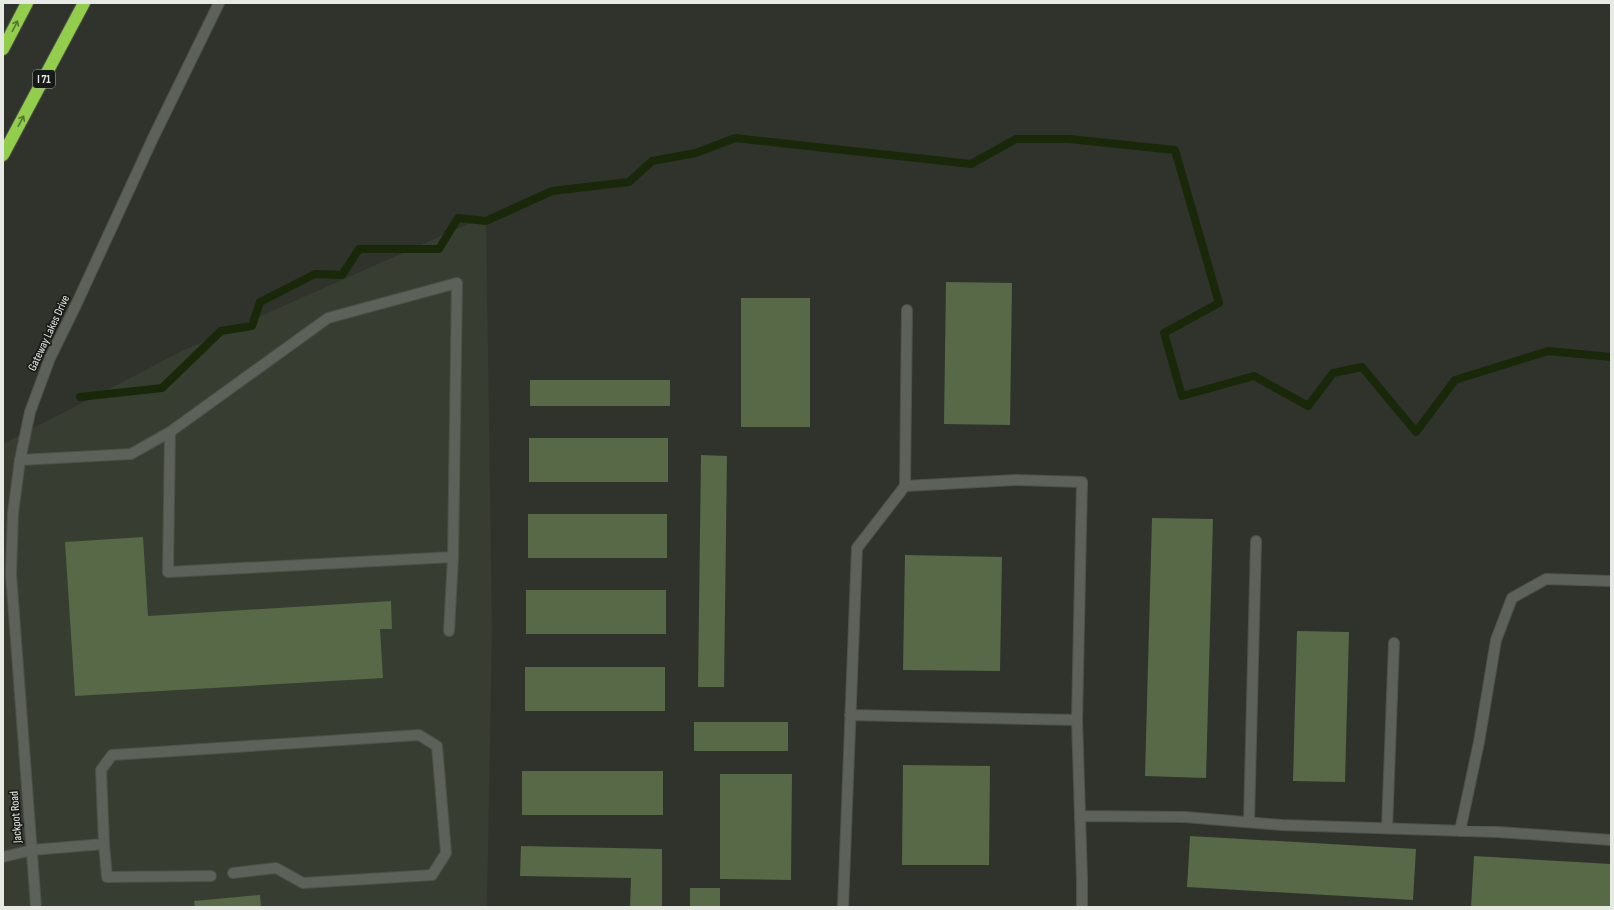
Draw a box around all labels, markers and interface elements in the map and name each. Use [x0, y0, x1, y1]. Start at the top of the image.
one-way arrow [12, 20, 19, 32]
road number: I 71 [33, 70, 55, 88]
one-way arrow [18, 115, 26, 127]
street label: Gateway Lakes Drive [25, 293, 73, 373]
street label: Jackpot Road [7, 791, 25, 844]

